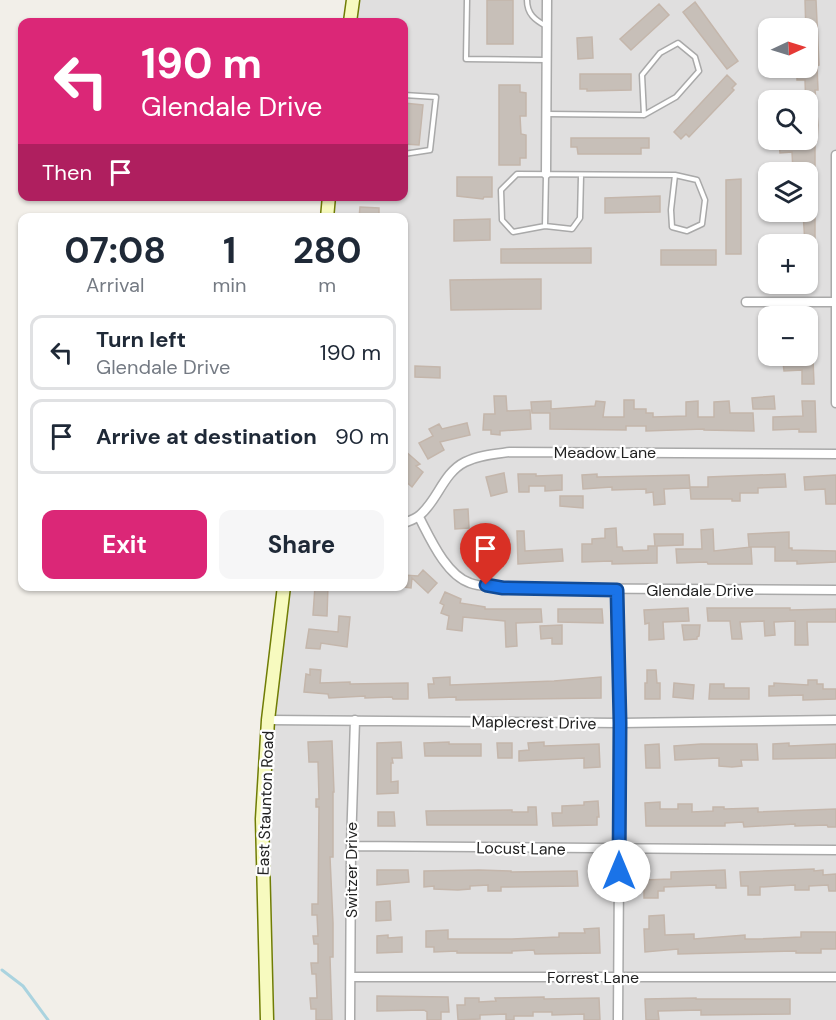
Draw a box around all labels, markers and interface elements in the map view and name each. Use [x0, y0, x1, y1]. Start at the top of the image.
north arrow [758, 18, 818, 78]
map controls [758, 18, 818, 366]
text: 190 m [141, 36, 262, 91]
icon: left [42, 42, 120, 120]
text: Glendale Drive [141, 89, 322, 124]
button: search [758, 90, 818, 150]
icon: arrive [104, 156, 137, 189]
text: Then [42, 158, 92, 187]
button: layers [758, 162, 818, 222]
text: 07:08 [64, 227, 166, 274]
text: 1 [223, 227, 236, 274]
text: 280 [293, 227, 362, 274]
button: + [758, 234, 818, 294]
text: Arrival [86, 272, 144, 298]
text: min [212, 272, 247, 298]
text: m [318, 272, 336, 298]
button: − [758, 306, 818, 366]
text: Turn left [96, 325, 186, 354]
icon: left [45, 336, 78, 369]
text: 190 m [320, 338, 381, 367]
text: Glendale Drive [96, 354, 230, 380]
icon: arrive [45, 420, 78, 453]
text: Arrive at destination [96, 422, 317, 451]
text: 90 m [335, 422, 389, 451]
street label: Meadow Lane [554, 442, 656, 463]
button: Exit [42, 510, 207, 579]
button: Share [219, 510, 384, 579]
pin [460, 523, 511, 585]
icon: arrive [469, 532, 502, 565]
street label: Glendale Drive [646, 580, 754, 601]
street label: Maplecrest Drive [471, 711, 597, 734]
street label: East Staunton Road [252, 730, 279, 876]
street label: Switzer Drive [341, 822, 362, 918]
street label: Locust Lane [476, 837, 566, 860]
position arrow [587, 839, 651, 903]
street label: Forrest Lane [547, 967, 639, 988]

